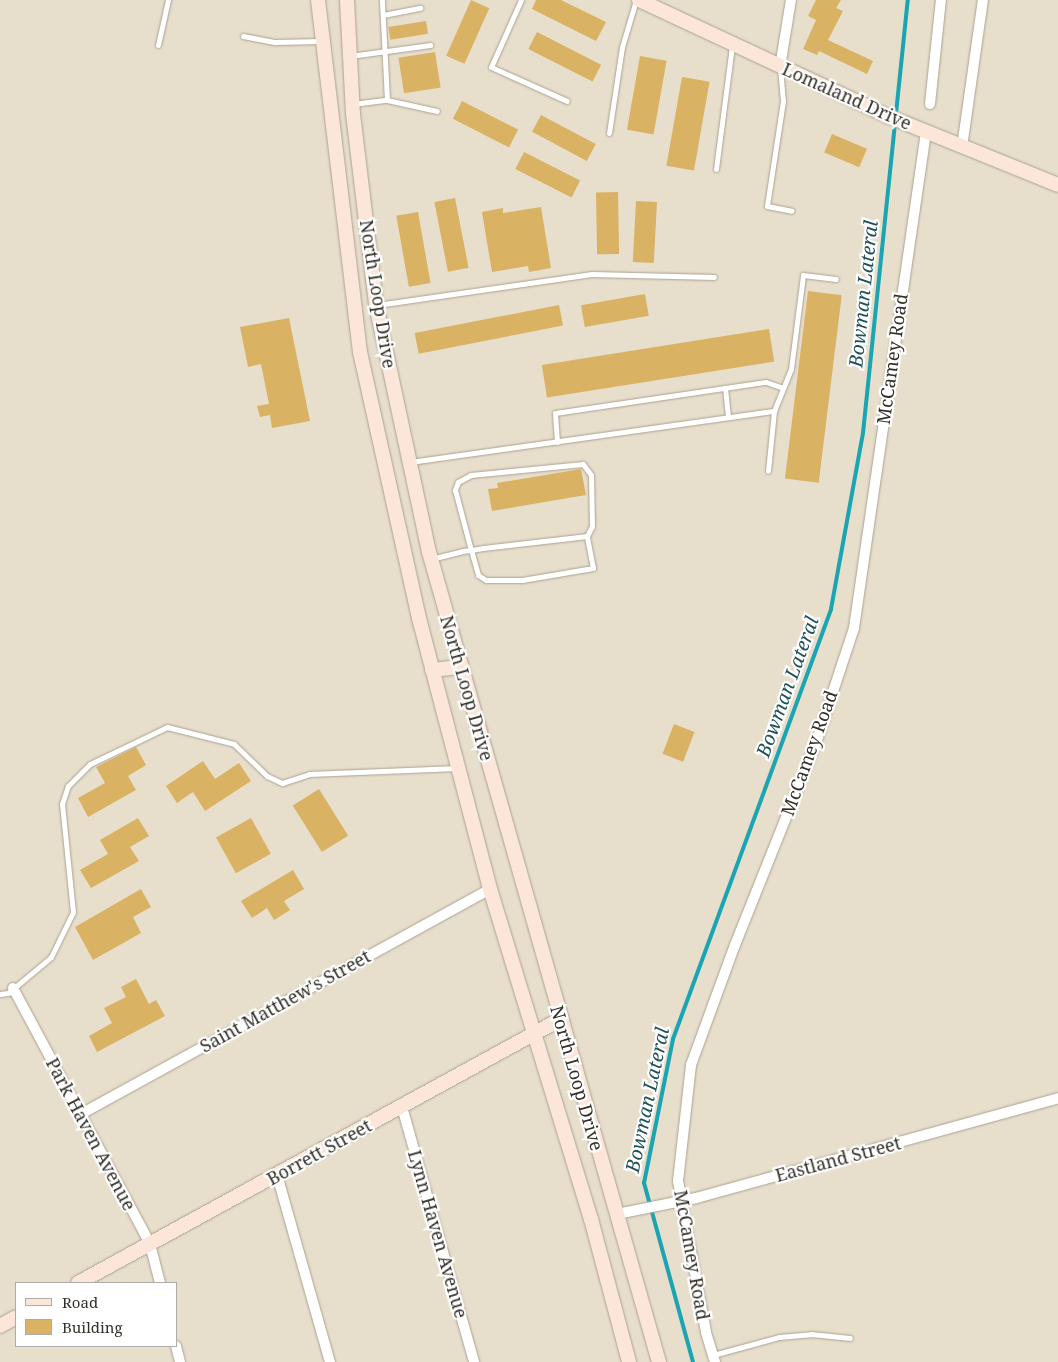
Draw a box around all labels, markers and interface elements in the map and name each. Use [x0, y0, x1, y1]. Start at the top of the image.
street label: Lomaland Drive [779, 58, 915, 134]
street label: North Loop Drive [356, 218, 400, 370]
water label: Bowman Lateral [845, 219, 883, 369]
street label: McCamey Road [872, 292, 912, 426]
street label: North Loop Drive [436, 613, 498, 763]
water label: Bowman Lateral [752, 614, 824, 760]
street label: McCamey Road [776, 687, 842, 819]
street label: Saint Matthew's Street [196, 945, 374, 1057]
street label: North Loop Drive [546, 1003, 608, 1153]
water label: Bowman Lateral [621, 1025, 675, 1175]
street label: Park Haven Avenue [42, 1054, 140, 1214]
street label: Borrett Street [263, 1114, 375, 1190]
street label: Eastland Street [773, 1132, 903, 1186]
street label: Lynn Haven Avenue [404, 1147, 472, 1321]
street label: McCamey Road [670, 1188, 714, 1322]
legend [15, 1282, 178, 1347]
text: Road [62, 1292, 98, 1312]
text: Building [62, 1317, 123, 1337]

